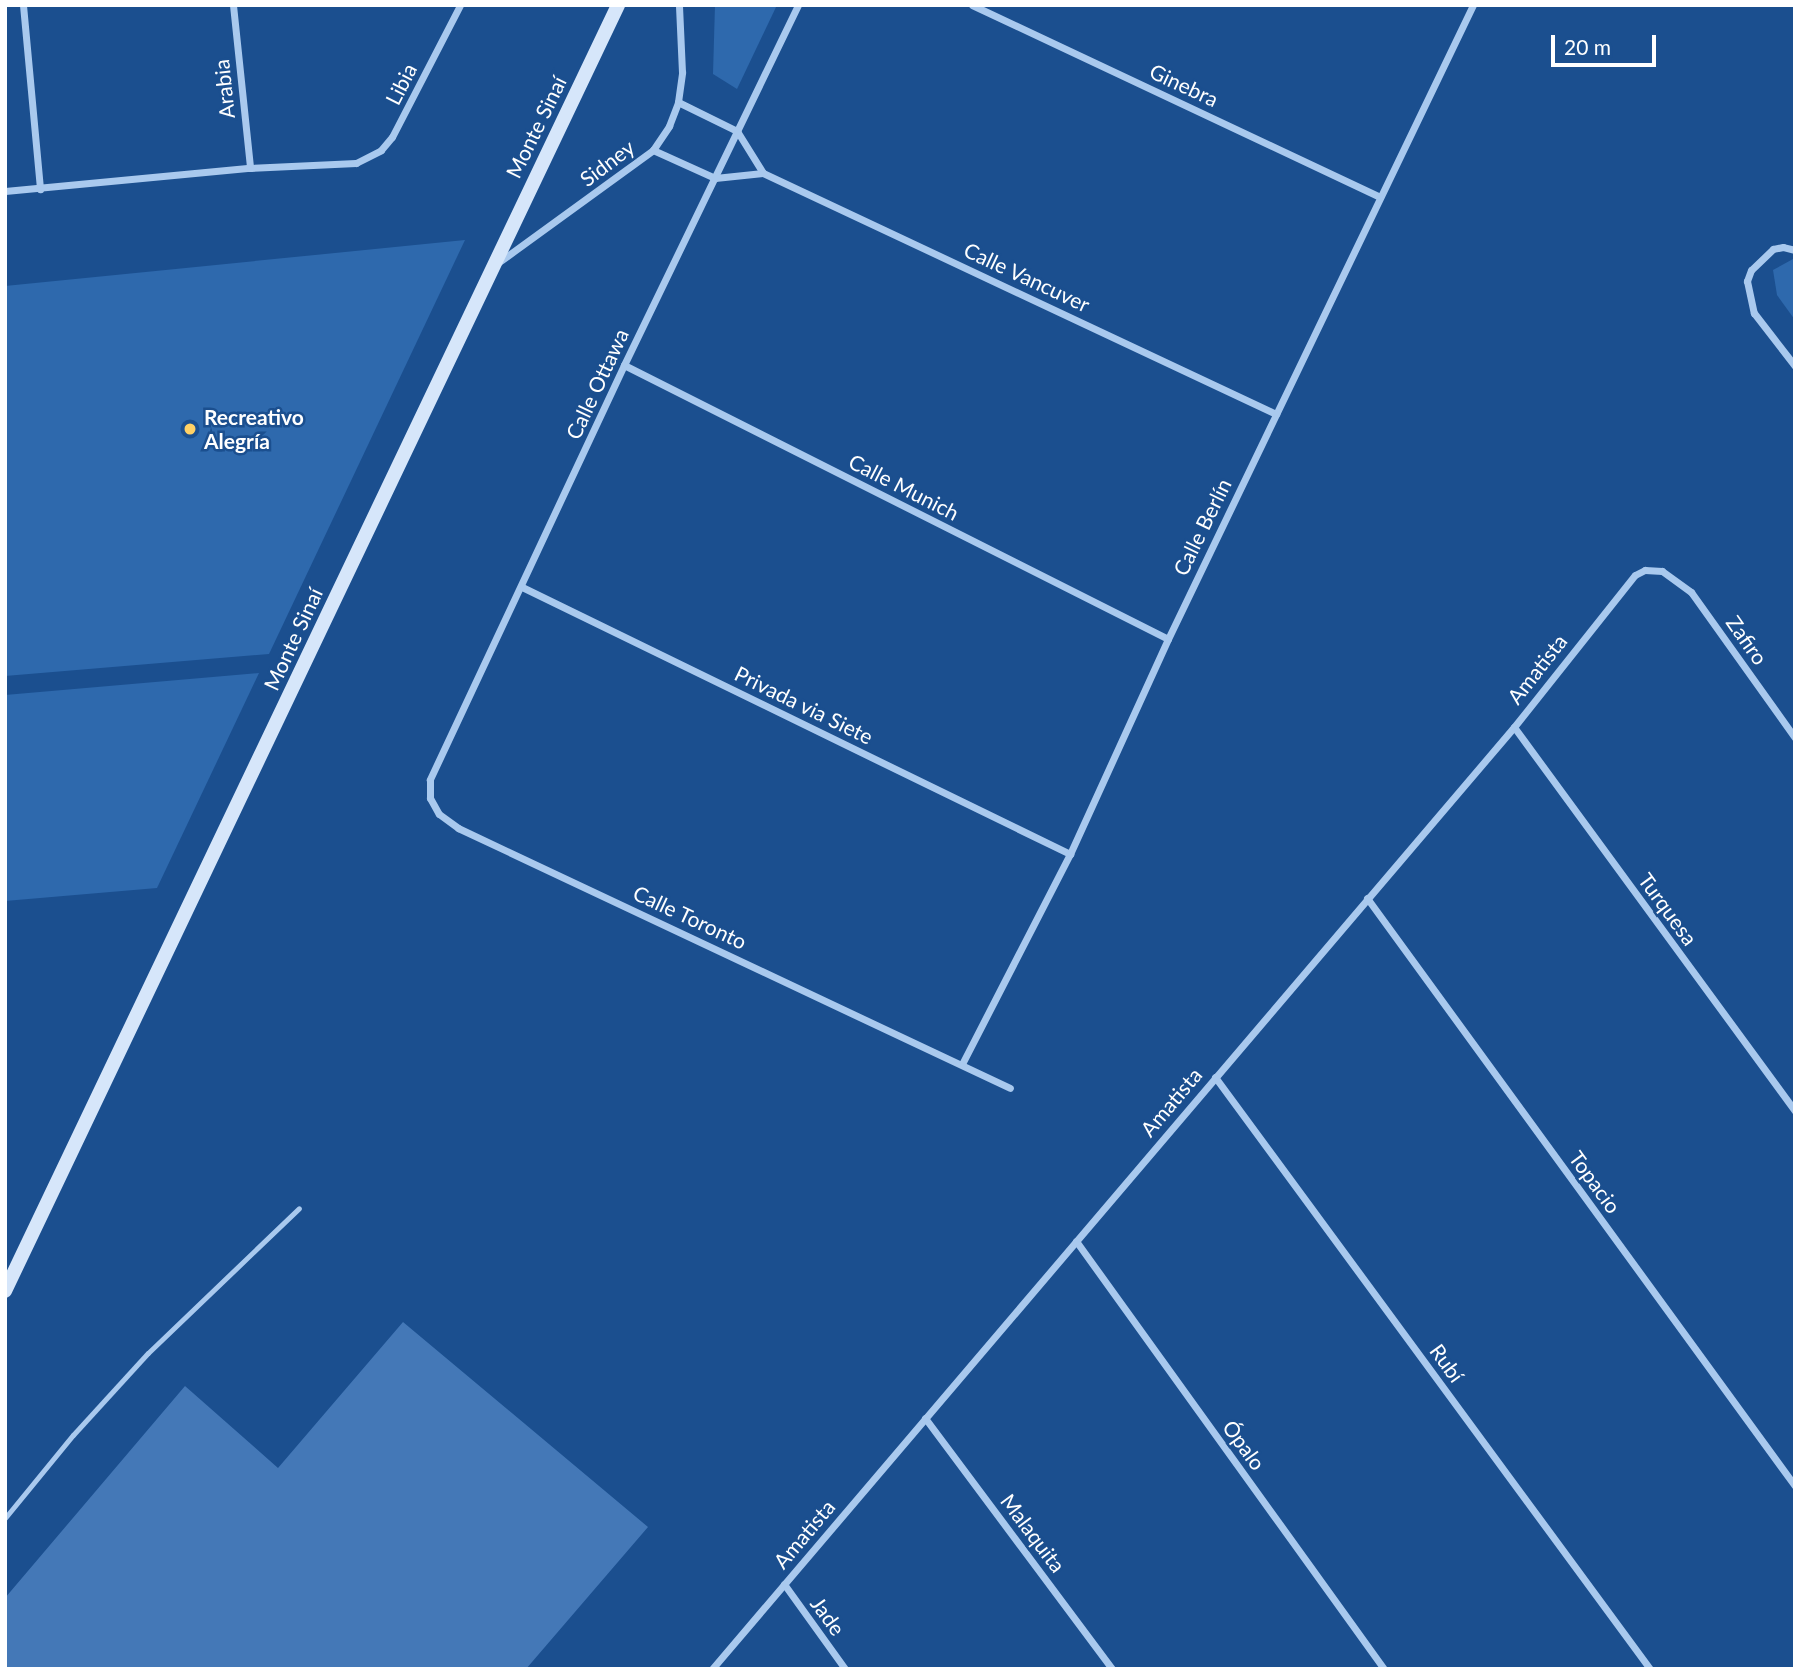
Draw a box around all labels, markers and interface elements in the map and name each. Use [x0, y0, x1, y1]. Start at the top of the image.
scale bar [1555, 21, 1660, 65]
text: 20 m [1564, 34, 1611, 59]
street label: Arabia [208, 58, 240, 120]
street label: Ginebra [1146, 58, 1222, 112]
street label: Libia [380, 59, 422, 109]
street label: Monte Sinaí [501, 72, 571, 182]
street label: Sidney [575, 134, 639, 192]
street label: Calle Vancuver [960, 237, 1094, 317]
street label: Calle Ottawa [560, 325, 634, 443]
place label: Recreativo Alegría [204, 404, 304, 454]
marker: Recreativo Alegría [182, 421, 198, 437]
street label: Calle Munich [845, 448, 963, 526]
street label: Calle Berlín [1168, 474, 1236, 580]
street label: Monte Sinaí [258, 584, 328, 694]
street label: Zafiro [1721, 611, 1773, 669]
street label: Amatista [1502, 629, 1572, 709]
street label: Privada via Siete [730, 661, 878, 749]
street label: Turquesa [1633, 868, 1703, 950]
street label: Calle Toronto [629, 880, 751, 954]
street label: Amatista [1135, 1063, 1207, 1141]
street label: Topacio [1564, 1146, 1626, 1218]
street label: Rubí [1425, 1339, 1469, 1387]
street label: Ópalo [1217, 1415, 1271, 1475]
street label: Malaquita [995, 1489, 1071, 1577]
street label: Amatista [768, 1495, 840, 1573]
street label: Jade [806, 1592, 850, 1640]

